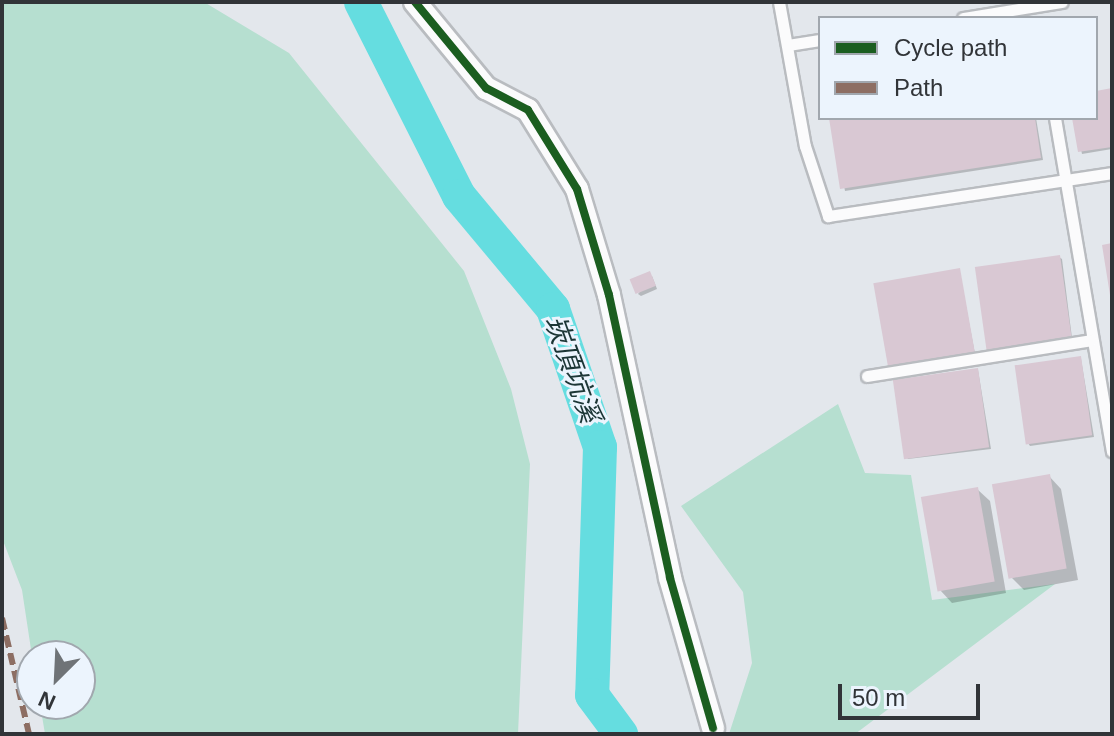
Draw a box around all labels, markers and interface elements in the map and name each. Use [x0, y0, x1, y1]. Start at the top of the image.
legend [818, 16, 1098, 120]
text: Cycle path [894, 34, 1007, 61]
text: Path [894, 74, 943, 101]
water label: 崁頂坑溪 [537, 311, 607, 427]
north arrow [16, 640, 96, 720]
scale bar [842, 668, 984, 718]
text: 50 m [852, 684, 905, 711]
text: N [35, 686, 59, 715]

